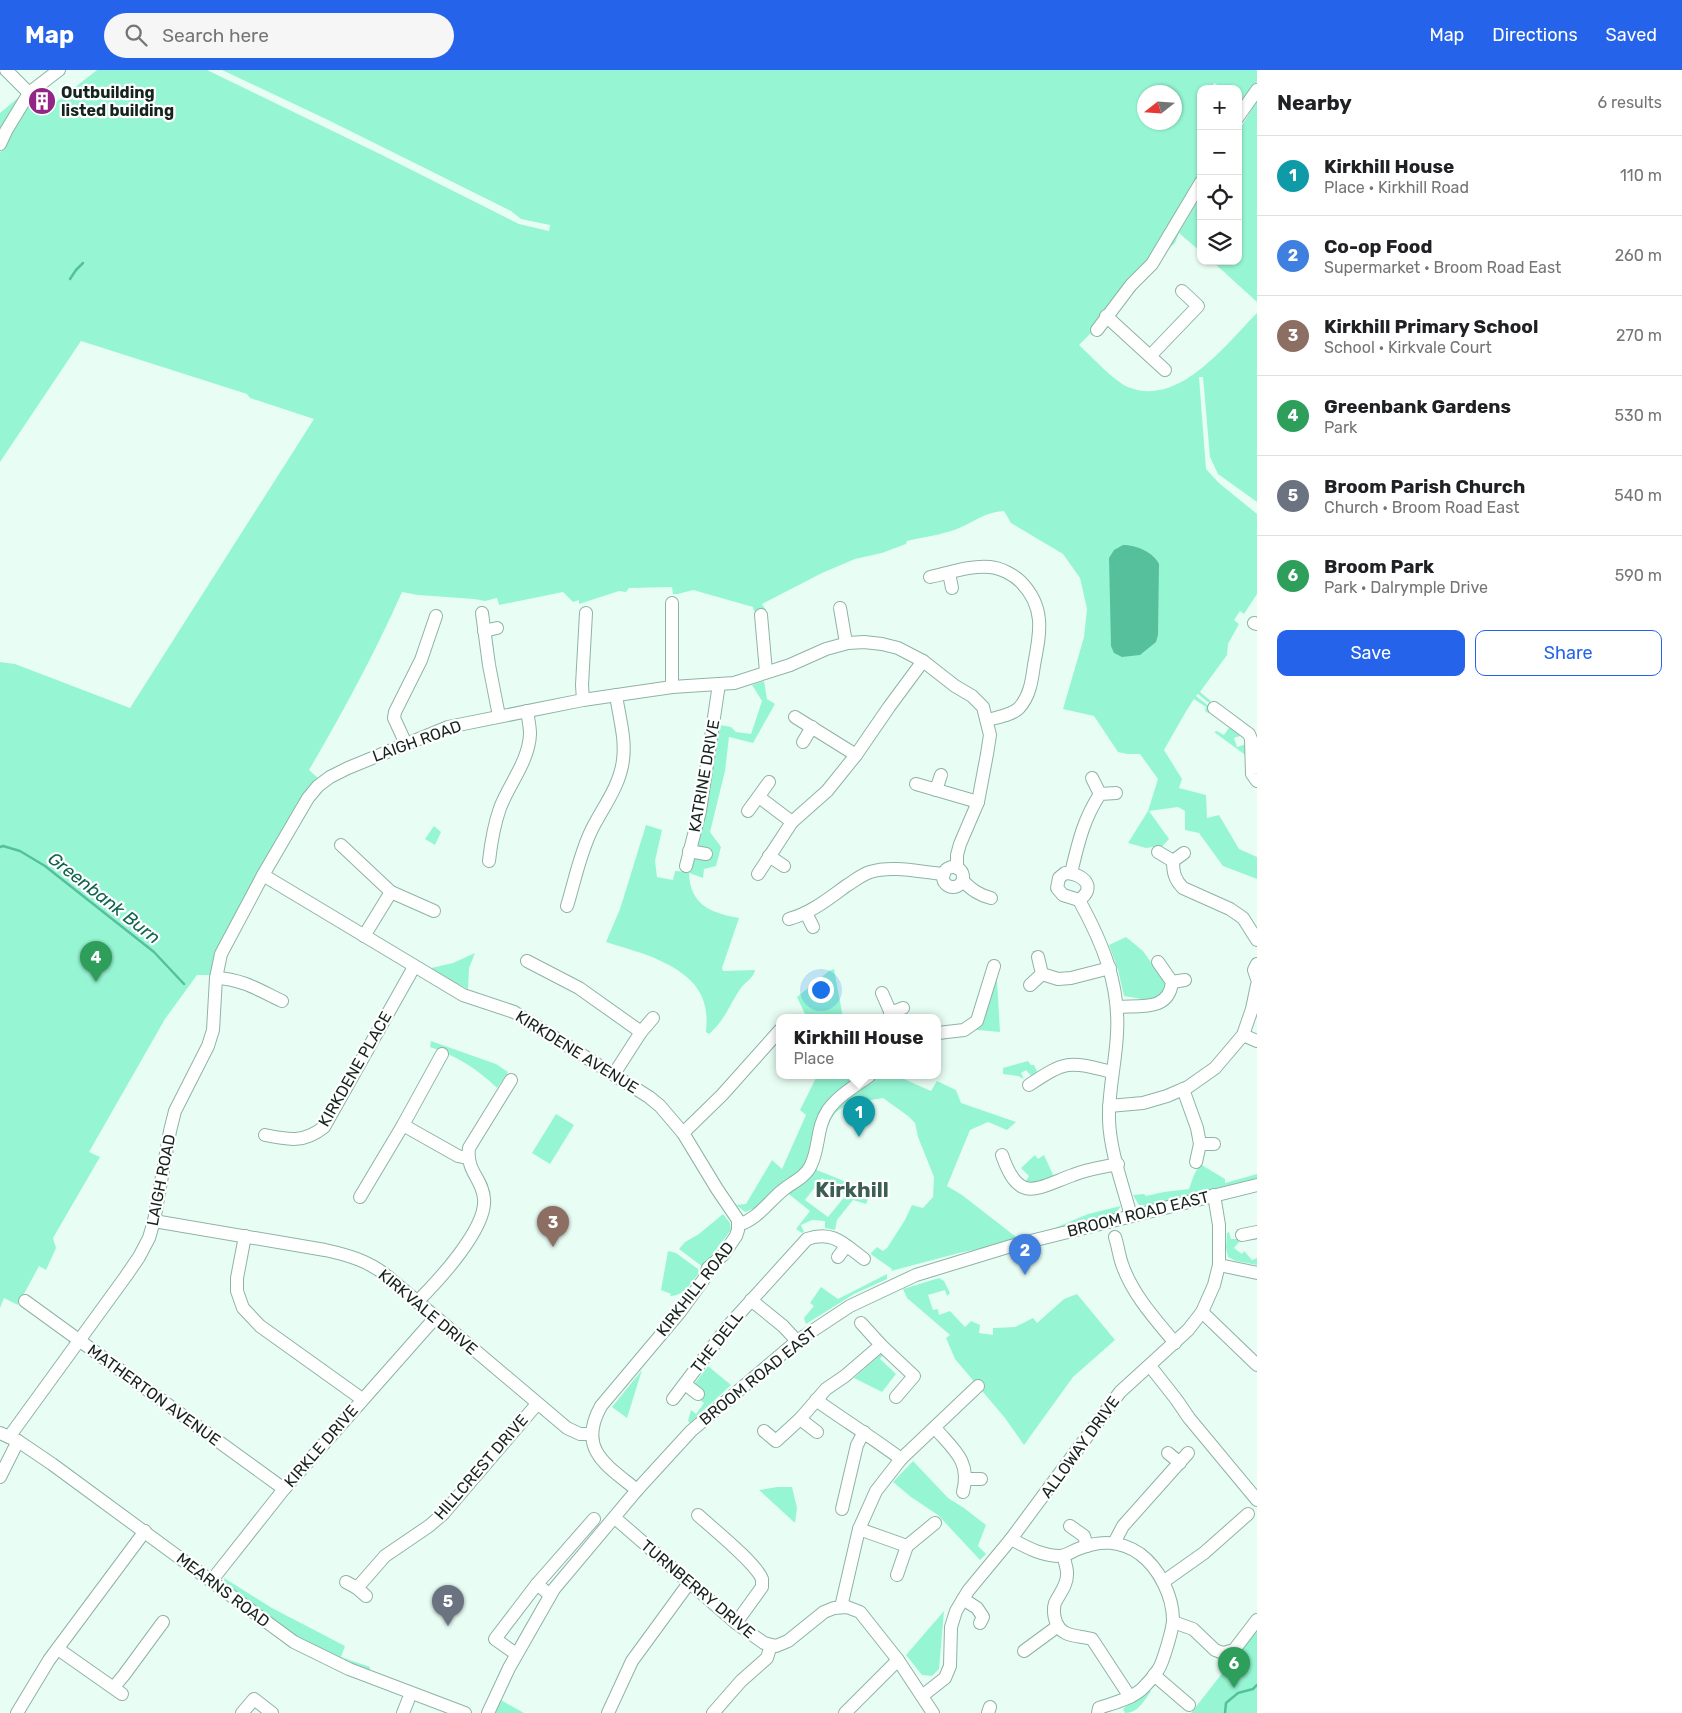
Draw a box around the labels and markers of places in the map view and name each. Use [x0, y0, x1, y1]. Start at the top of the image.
place label: Outbuilding listed building [61, 83, 174, 120]
building icon: Outbuilding listed building [27, 86, 57, 116]
pin: 4 [80, 941, 112, 982]
pin: 1 [843, 1096, 875, 1137]
pin: 3 [537, 1206, 569, 1247]
pin: 2 [1009, 1234, 1041, 1275]
pin: 5 [432, 1585, 464, 1626]
pin: 6 [1218, 1647, 1250, 1688]

